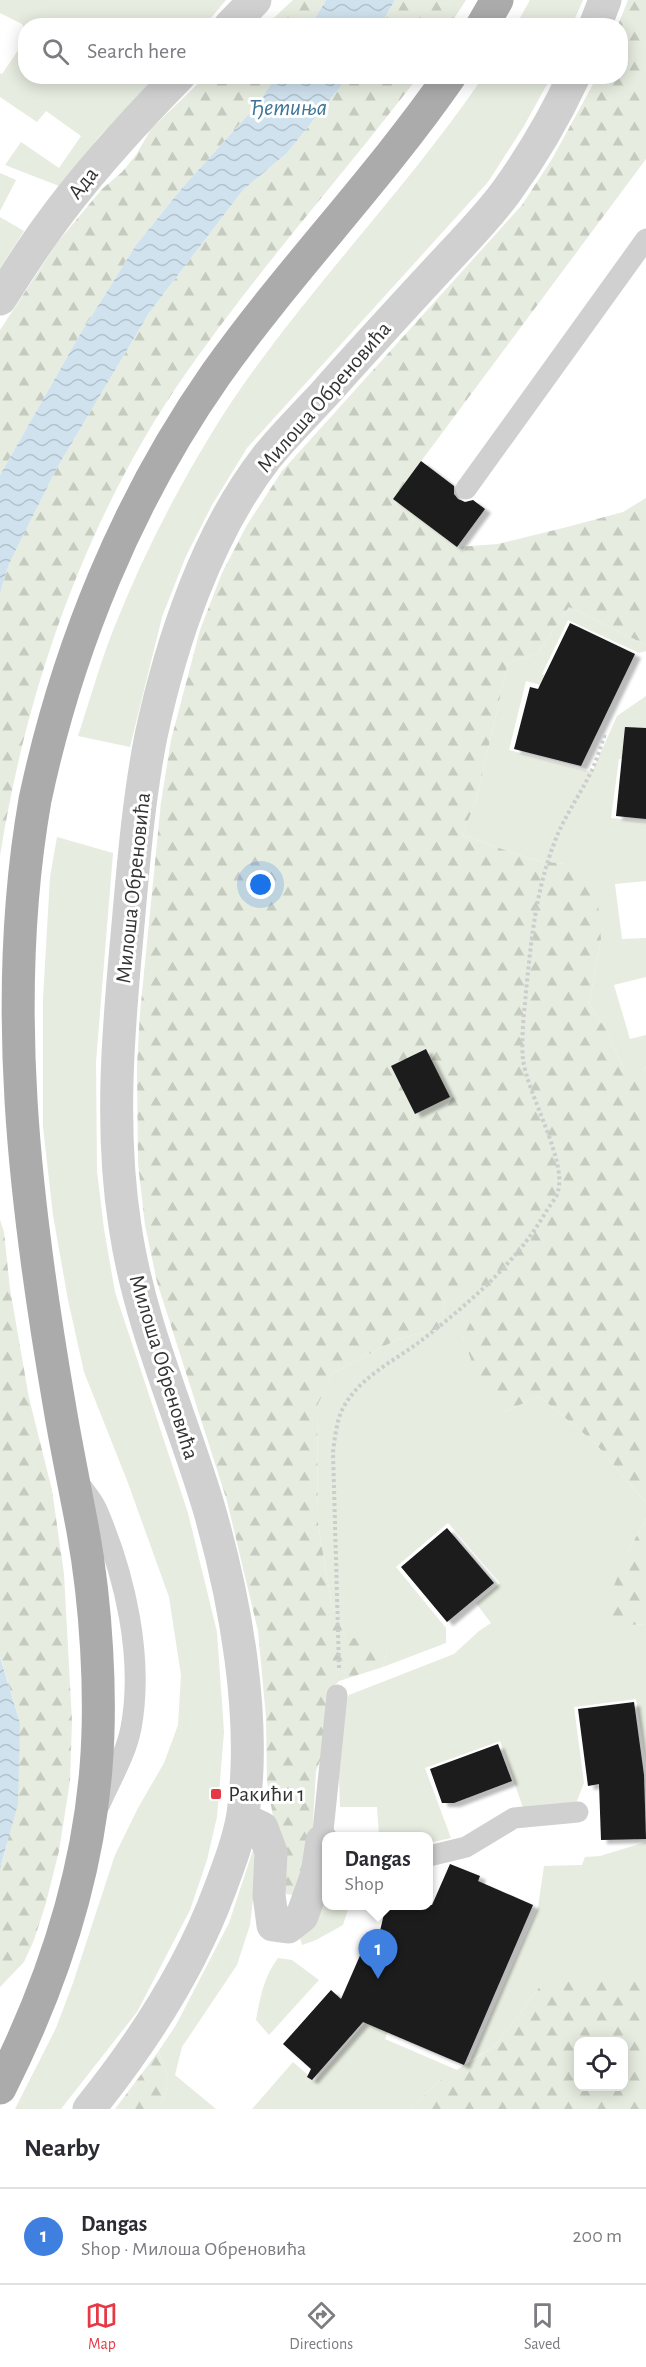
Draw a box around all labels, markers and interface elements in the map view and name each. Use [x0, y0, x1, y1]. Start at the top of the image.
search box [18, 18, 628, 84]
icon: search [39, 35, 72, 68]
text: Search here [87, 40, 186, 62]
water label: Ђетиња [249, 96, 327, 120]
street label: Ада [64, 163, 102, 203]
street label: Милоша Обреновића [253, 317, 395, 477]
street label: Милоша Обреновића [112, 791, 154, 985]
your location [246, 870, 275, 899]
street label: Милоша Обреновића [125, 1272, 203, 1462]
place label: Ракићи 1 [228, 1783, 305, 1805]
marker: Ракићи 1 [209, 1787, 223, 1801]
popup [322, 1832, 433, 1910]
text: Dangas [344, 1848, 411, 1870]
text: Shop [344, 1874, 384, 1894]
pin: 1 [358, 1930, 398, 1979]
map controls [574, 2037, 628, 2091]
button: locate [574, 2037, 628, 2091]
text: Nearby [24, 2135, 100, 2161]
text: Dangas [81, 2213, 147, 2235]
text: 1 [40, 2226, 47, 2246]
text: 200 m [572, 2226, 622, 2246]
text: Shop · Милоша Обреновића [81, 2239, 306, 2259]
tab: Map [85, 2299, 118, 2354]
tab: Directions [289, 2299, 353, 2354]
tab: Saved [524, 2299, 561, 2354]

